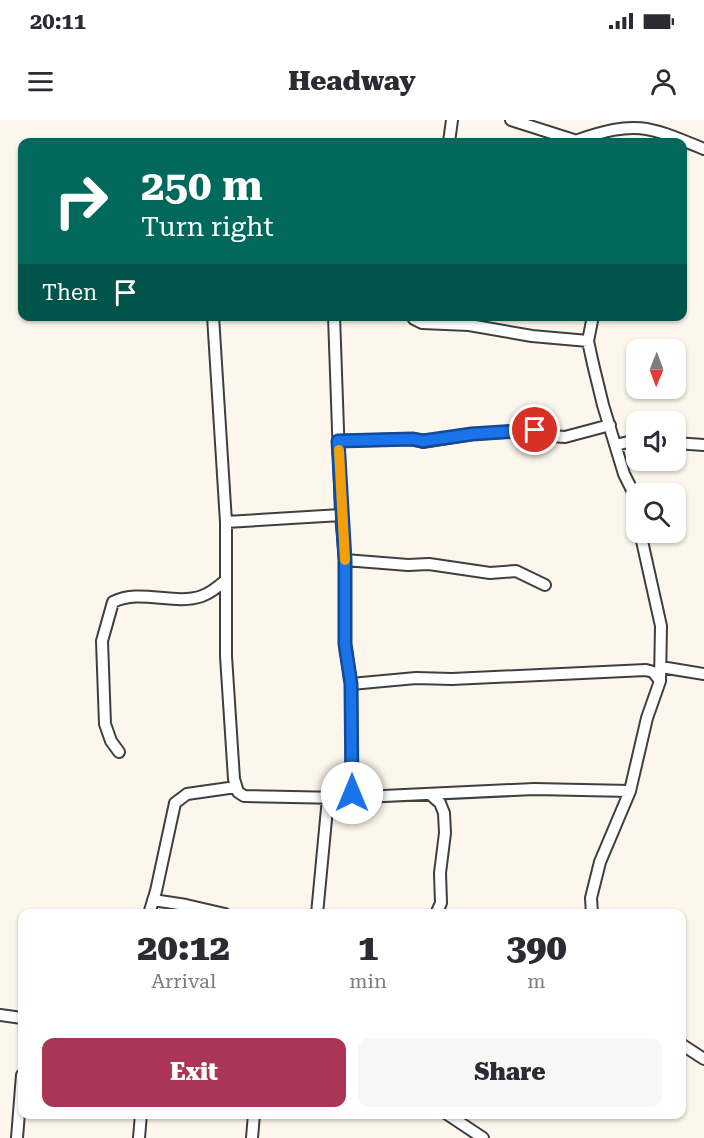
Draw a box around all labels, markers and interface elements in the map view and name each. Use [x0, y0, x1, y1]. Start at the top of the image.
text: 20:11 [30, 9, 86, 34]
icon: menu [24, 65, 57, 98]
text: Headway [288, 65, 416, 97]
icon: person [647, 65, 680, 98]
text: 250 m [141, 161, 263, 210]
icon: right [42, 162, 120, 240]
text: Turn right [141, 211, 274, 243]
icon: arrive [109, 276, 142, 309]
text: Then [42, 280, 97, 305]
north arrow [626, 339, 686, 399]
map controls [626, 339, 686, 543]
pin [509, 404, 560, 455]
button: sound [626, 411, 686, 471]
icon: arrive [518, 413, 551, 446]
button: search [626, 483, 686, 543]
position arrow [320, 761, 384, 825]
text: 20:12 [137, 927, 230, 969]
text: 1 [358, 927, 378, 969]
text: 390 [506, 927, 567, 969]
text: Arrival [151, 969, 216, 993]
text: min [349, 969, 387, 993]
text: m [527, 969, 546, 993]
button: Exit [42, 1038, 346, 1107]
button: Share [358, 1038, 662, 1107]

